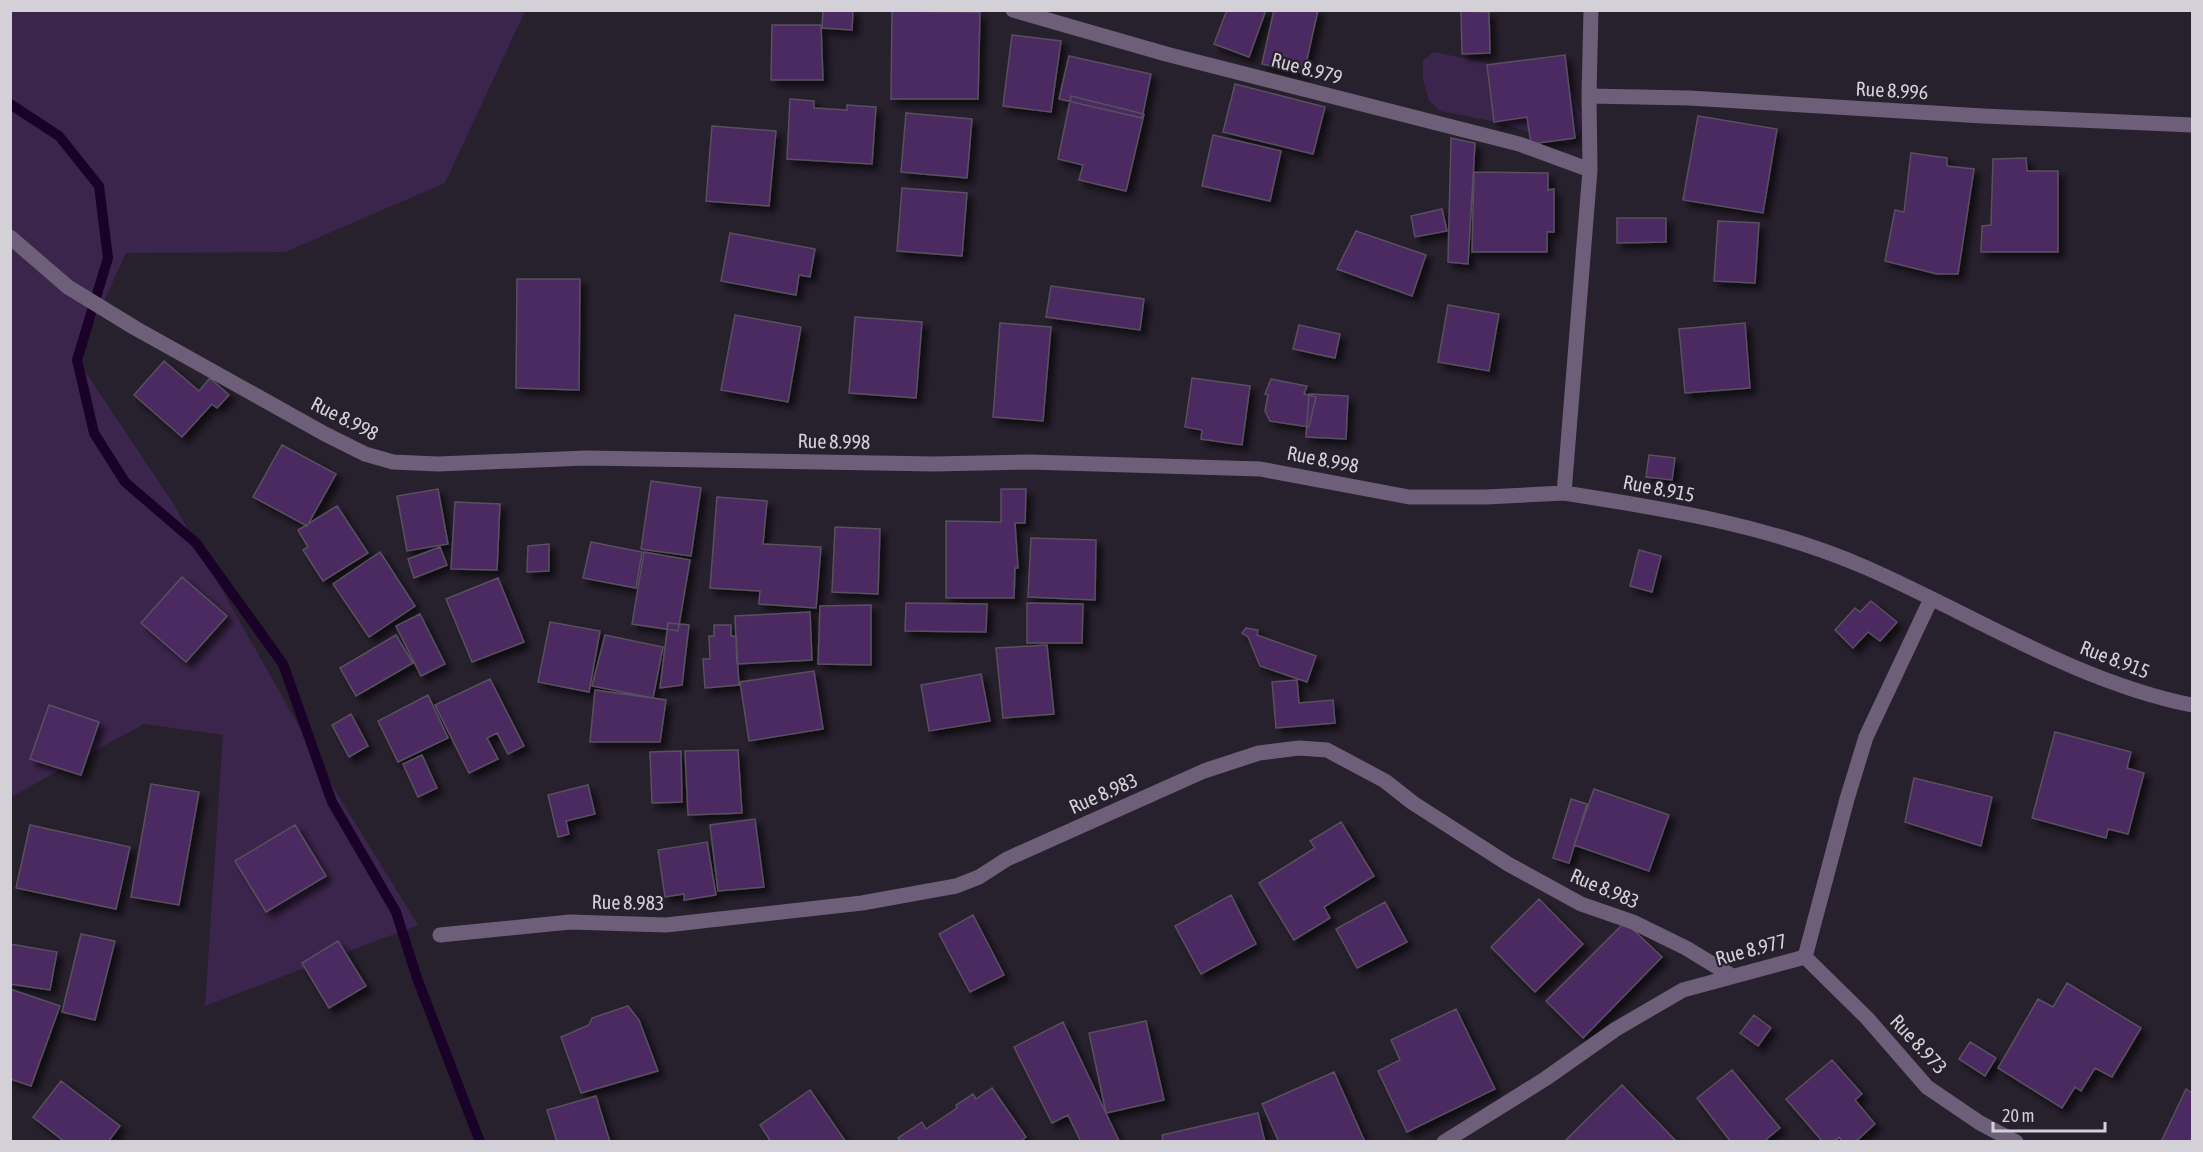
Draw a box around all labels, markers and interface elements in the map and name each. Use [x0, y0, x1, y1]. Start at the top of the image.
street label: Rue 8.979 [1269, 47, 1345, 89]
street label: Rue 8.996 [1855, 77, 1929, 103]
street label: Rue 8.998 [307, 391, 383, 445]
street label: Rue 8.998 [797, 429, 871, 453]
street label: Rue 8.998 [1285, 441, 1361, 477]
street label: Rue 8.915 [1621, 470, 1697, 506]
street label: Rue 8.915 [2077, 635, 2153, 683]
street label: Rue 8.983 [1065, 768, 1141, 818]
street label: Rue 8.983 [1567, 863, 1643, 913]
street label: Rue 8.983 [591, 890, 665, 914]
street label: Rue 8.977 [1713, 928, 1789, 970]
street label: Rue 8.973 [1886, 1010, 1952, 1078]
scale bar [1993, 1095, 2106, 1133]
text: 20 m [2002, 1105, 2034, 1126]

